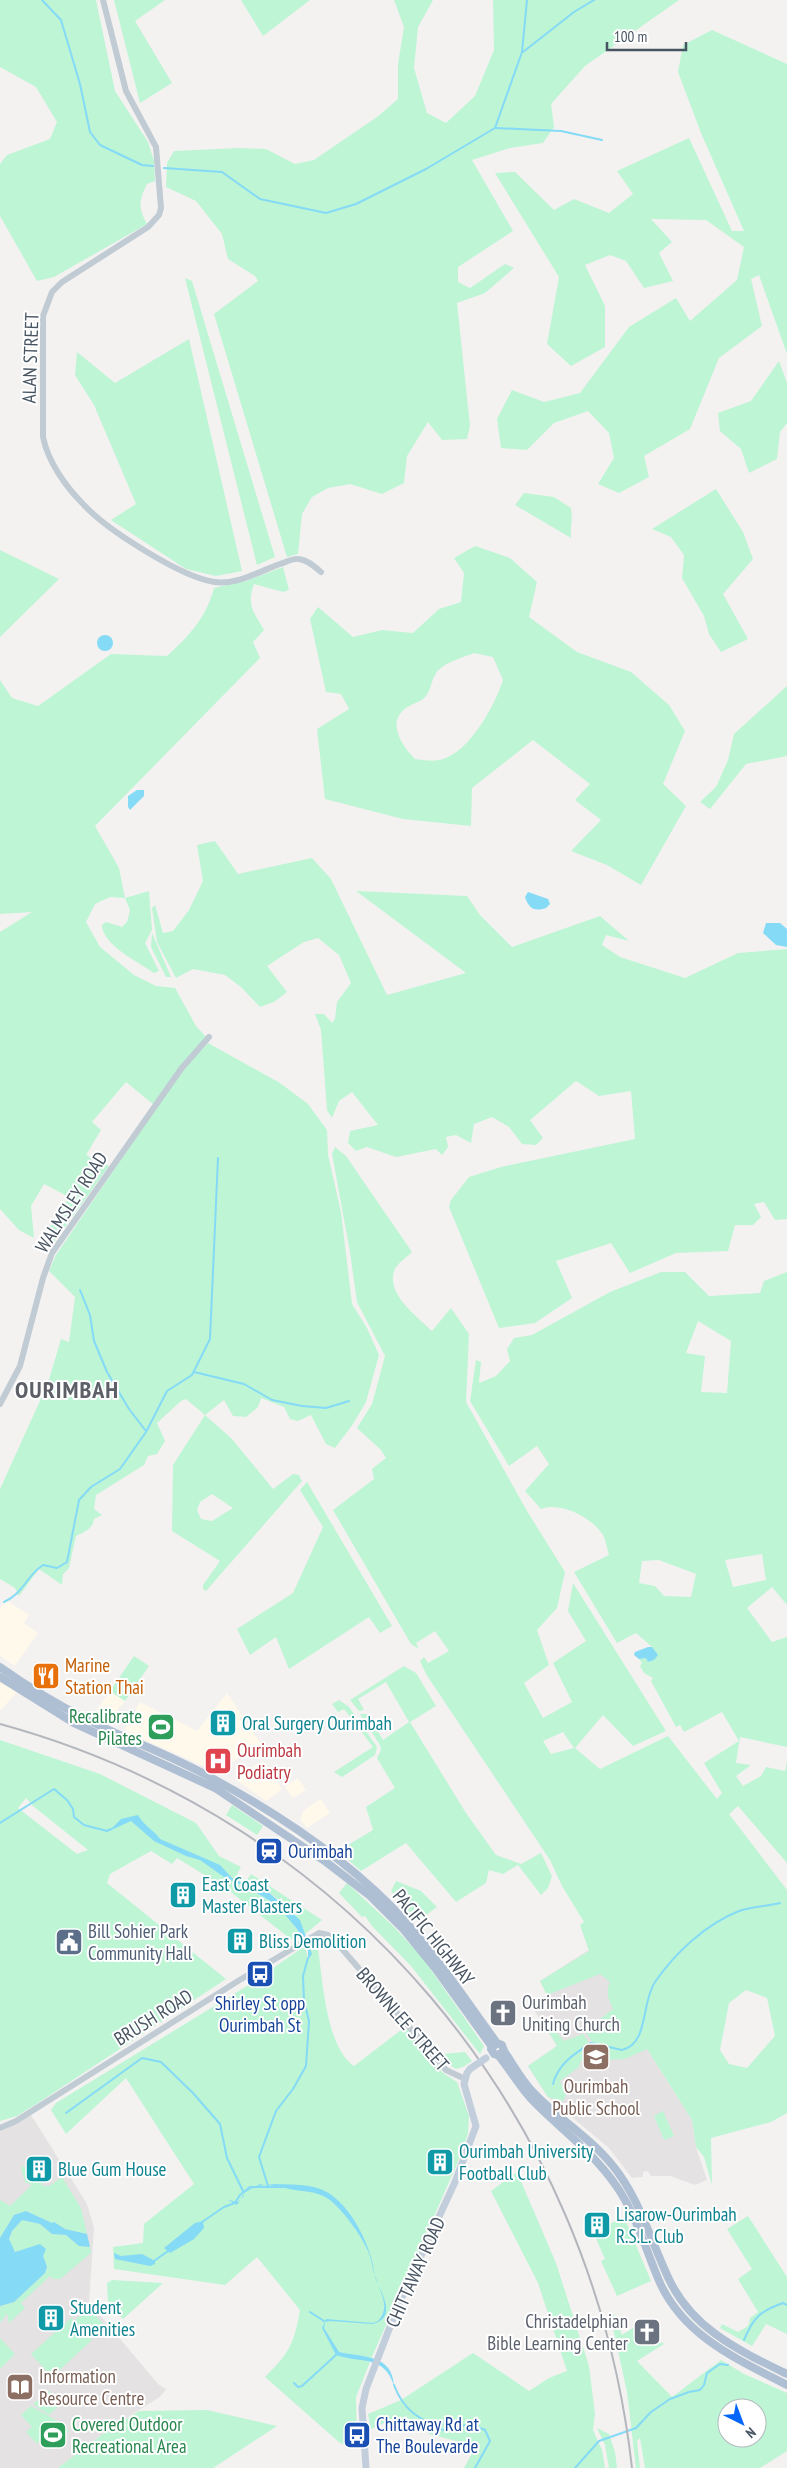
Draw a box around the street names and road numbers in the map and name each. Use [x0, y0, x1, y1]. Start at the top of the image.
street label: ALAN STREET [16, 312, 44, 404]
street label: WALMSLEY ROAD [30, 1147, 112, 1257]
street label: PACIFIC HIGHWAY [388, 1884, 480, 1990]
street label: BROWNLEE STREET [351, 1962, 455, 2076]
street label: BRUSH ROAD [109, 1984, 197, 2050]
street label: CHITTAWAY ROAD [380, 2213, 450, 2331]

